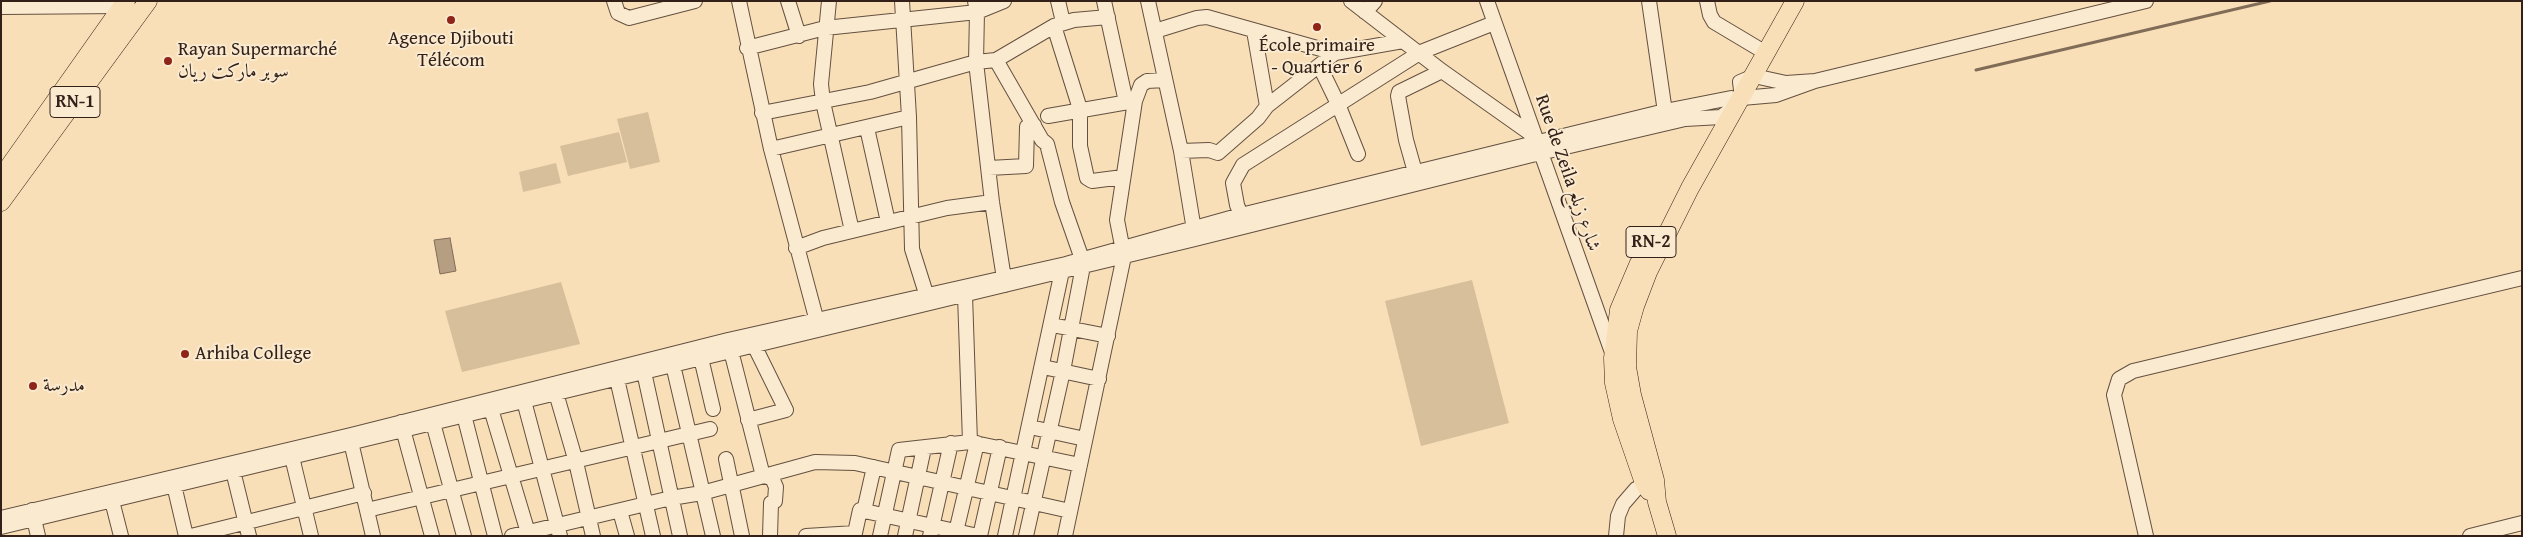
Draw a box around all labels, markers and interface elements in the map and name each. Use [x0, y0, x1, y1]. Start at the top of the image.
marker: Agence Djibouti Télécom [445, 14, 457, 26]
marker: École primaire - Quartier 6 [1311, 21, 1323, 33]
place label: Agence Djibouti Télécom [388, 28, 514, 72]
place label: École primaire - Quartier 6 [1259, 35, 1375, 79]
place label: Rayan Supermarché سوبر ماركت ريان [178, 39, 337, 83]
marker: Rayan Supermarché سوبر ماركت ريان [162, 55, 174, 67]
road number: RN-1 [50, 86, 100, 118]
street label: Rue de Zeila شارع زيلع [1529, 92, 1605, 254]
road number: RN-2 [1626, 226, 1676, 258]
place label: Arhiba College [195, 343, 311, 365]
marker: Arhiba College [179, 348, 191, 360]
place label: مدرسة [43, 375, 85, 397]
marker: مدرسة [27, 380, 39, 392]

